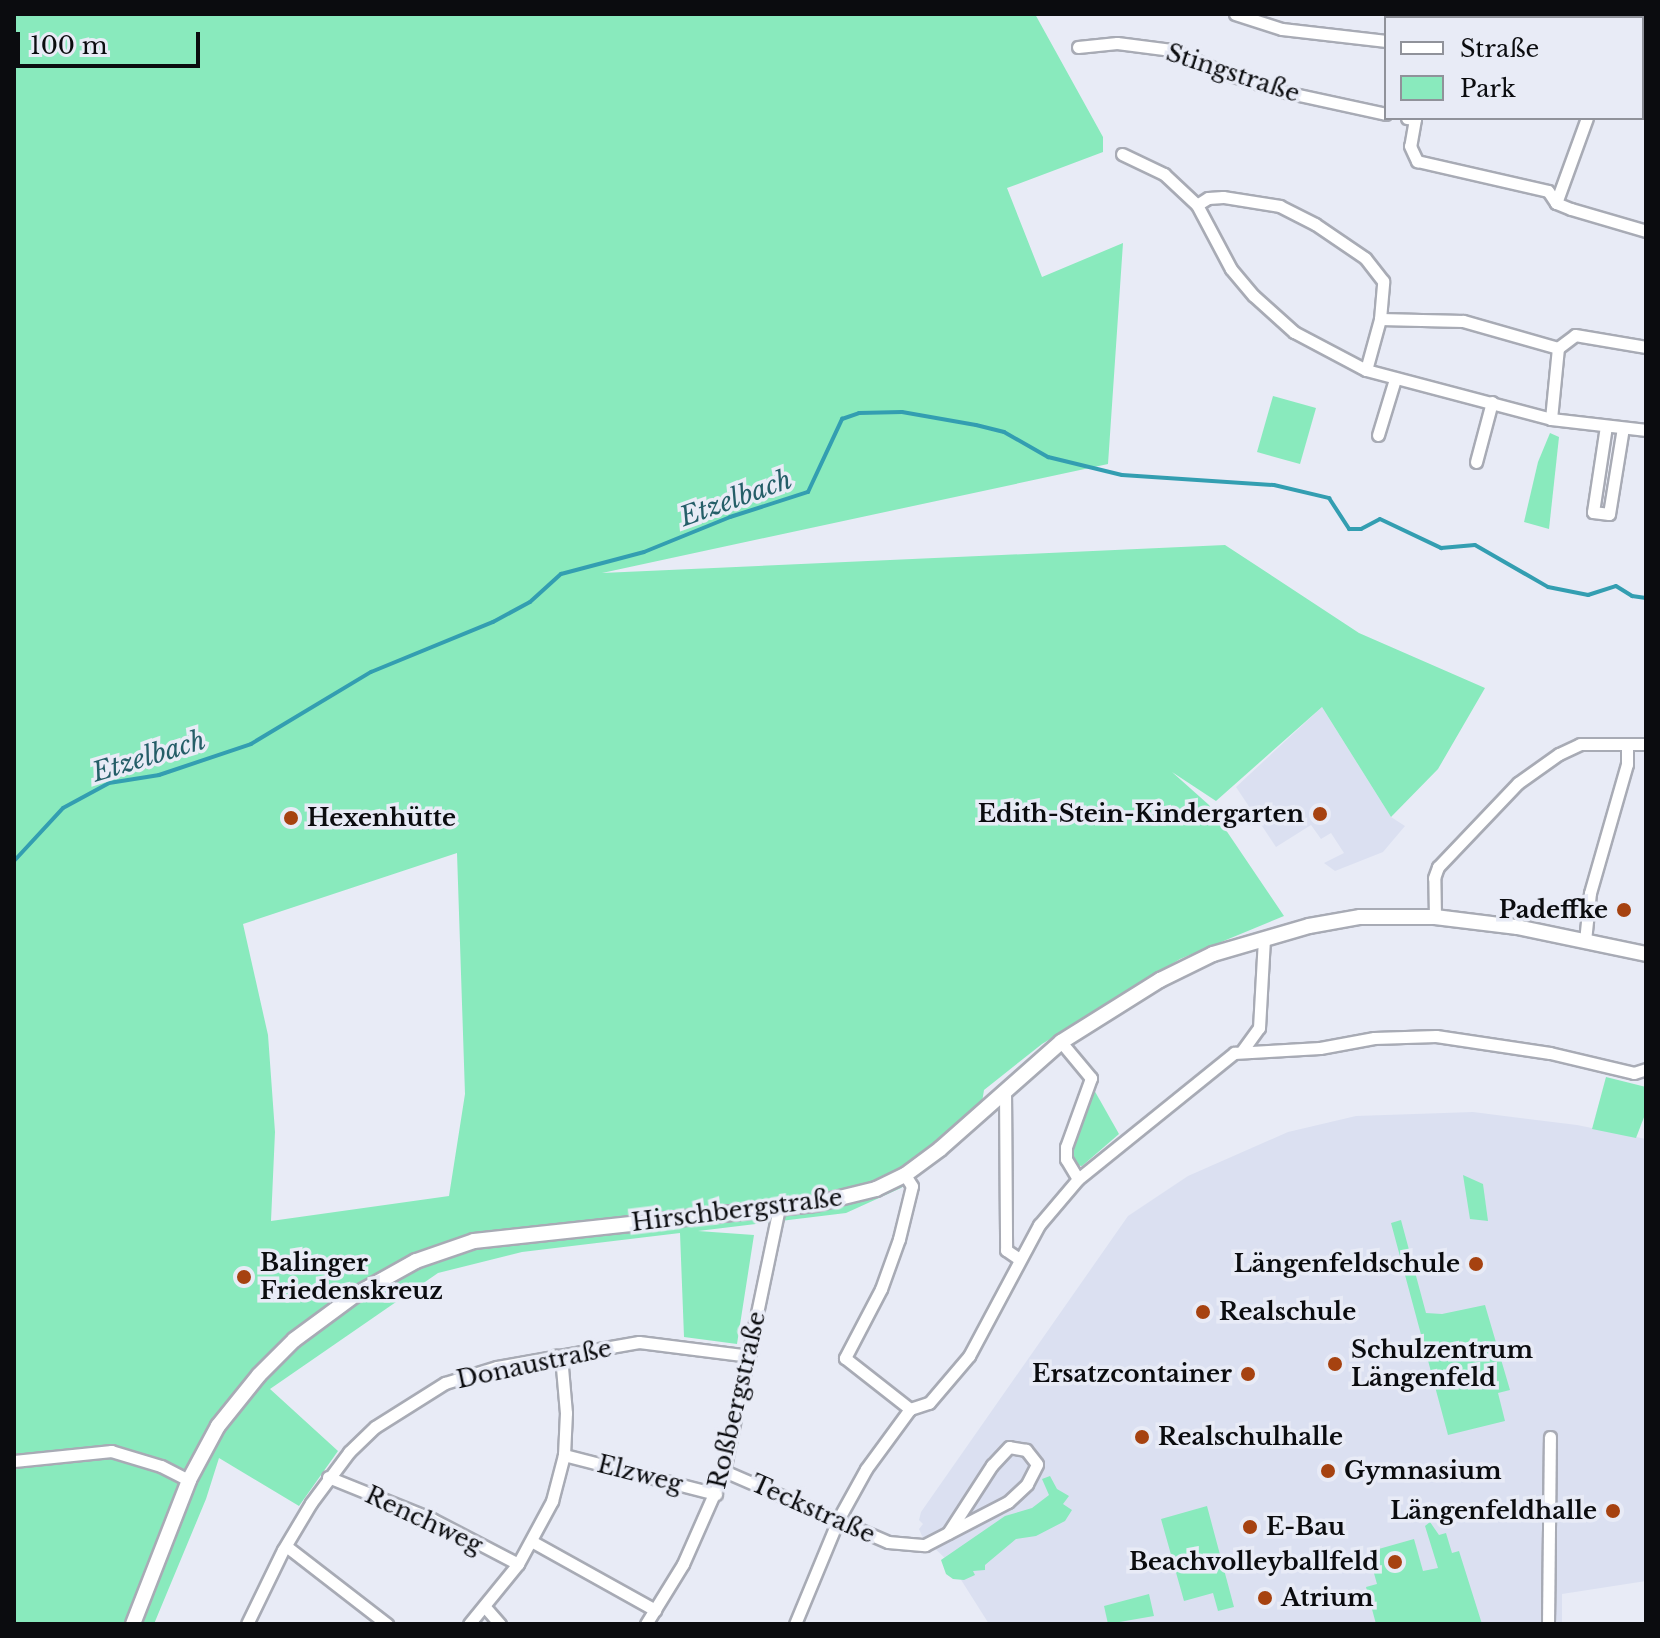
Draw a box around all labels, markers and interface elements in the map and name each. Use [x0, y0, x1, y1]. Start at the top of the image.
scale bar [20, 16, 204, 66]
legend [1384, 16, 1644, 120]
text: 100 m [30, 31, 108, 60]
text: Straße [1460, 34, 1539, 63]
street label: Stingstraße [1163, 38, 1303, 108]
text: Park [1460, 74, 1516, 103]
water label: Etzelbach [676, 464, 796, 534]
water label: Etzelbach [89, 725, 209, 789]
place label: Edith-Stein-Kindergarten [978, 800, 1304, 828]
place label: Hexenhütte [307, 804, 456, 832]
marker: Edith-Stein-Kindergarten [1311, 805, 1329, 823]
marker: Hexenhütte [282, 809, 300, 827]
place label: Padeffke [1499, 896, 1608, 924]
marker: Padeffke [1615, 901, 1633, 919]
street label: Hirschbergstraße [630, 1183, 844, 1237]
place label: Balinger Friedenskreuz [260, 1249, 443, 1305]
place label: Längenfeldschule [1234, 1250, 1460, 1278]
marker: Längenfeldschule [1467, 1255, 1485, 1273]
marker: Balinger Friedenskreuz [235, 1268, 253, 1286]
place label: Realschule [1219, 1298, 1356, 1326]
marker: Realschule [1194, 1303, 1212, 1321]
street label: Roßbergstraße [703, 1309, 771, 1491]
street label: Donaustraße [454, 1334, 614, 1394]
place label: Schulzentrum Längenfeld [1351, 1336, 1533, 1392]
marker: Schulzentrum Längenfeld [1326, 1355, 1344, 1373]
place label: Ersatzcontainer [1032, 1360, 1232, 1388]
marker: Ersatzcontainer [1239, 1365, 1257, 1383]
place label: Realschulhalle [1158, 1423, 1343, 1451]
marker: Realschulhalle [1133, 1428, 1151, 1446]
street label: Elzweg [594, 1450, 686, 1498]
place label: Gymnasium [1344, 1457, 1502, 1485]
marker: Gymnasium [1319, 1462, 1337, 1480]
street label: Teckstraße [746, 1469, 880, 1549]
street label: Renchweg [361, 1480, 487, 1560]
place label: Längenfeldhalle [1390, 1497, 1597, 1525]
marker: Längenfeldhalle [1604, 1502, 1622, 1520]
place label: E-Bau [1266, 1513, 1345, 1541]
marker: E-Bau [1241, 1518, 1259, 1536]
place label: Beachvolleyballfeld [1129, 1548, 1379, 1576]
marker: Beachvolleyballfeld [1386, 1553, 1404, 1571]
place label: Atrium [1281, 1584, 1374, 1612]
marker: Atrium [1256, 1589, 1274, 1607]

